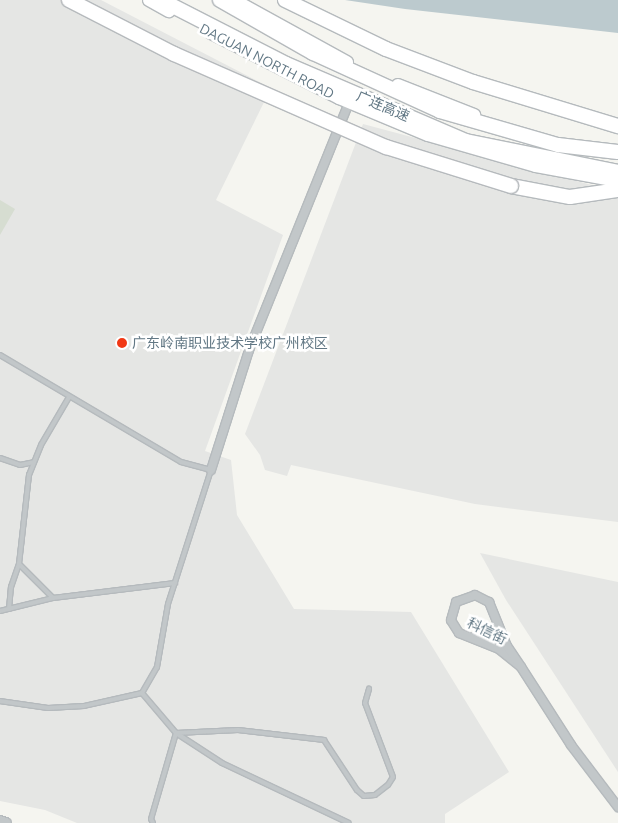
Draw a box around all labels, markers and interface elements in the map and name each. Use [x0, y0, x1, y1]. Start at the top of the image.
street label: DAGUAN NORTH ROAD [197, 20, 337, 102]
street label: 广连高速 [354, 87, 412, 125]
place label: 广东岭南职业技术学校广州校区 [132, 335, 328, 351]
marker: 广东岭南职业技术学校广州校区 [116, 337, 128, 349]
street label: 科信街 [464, 614, 510, 648]

